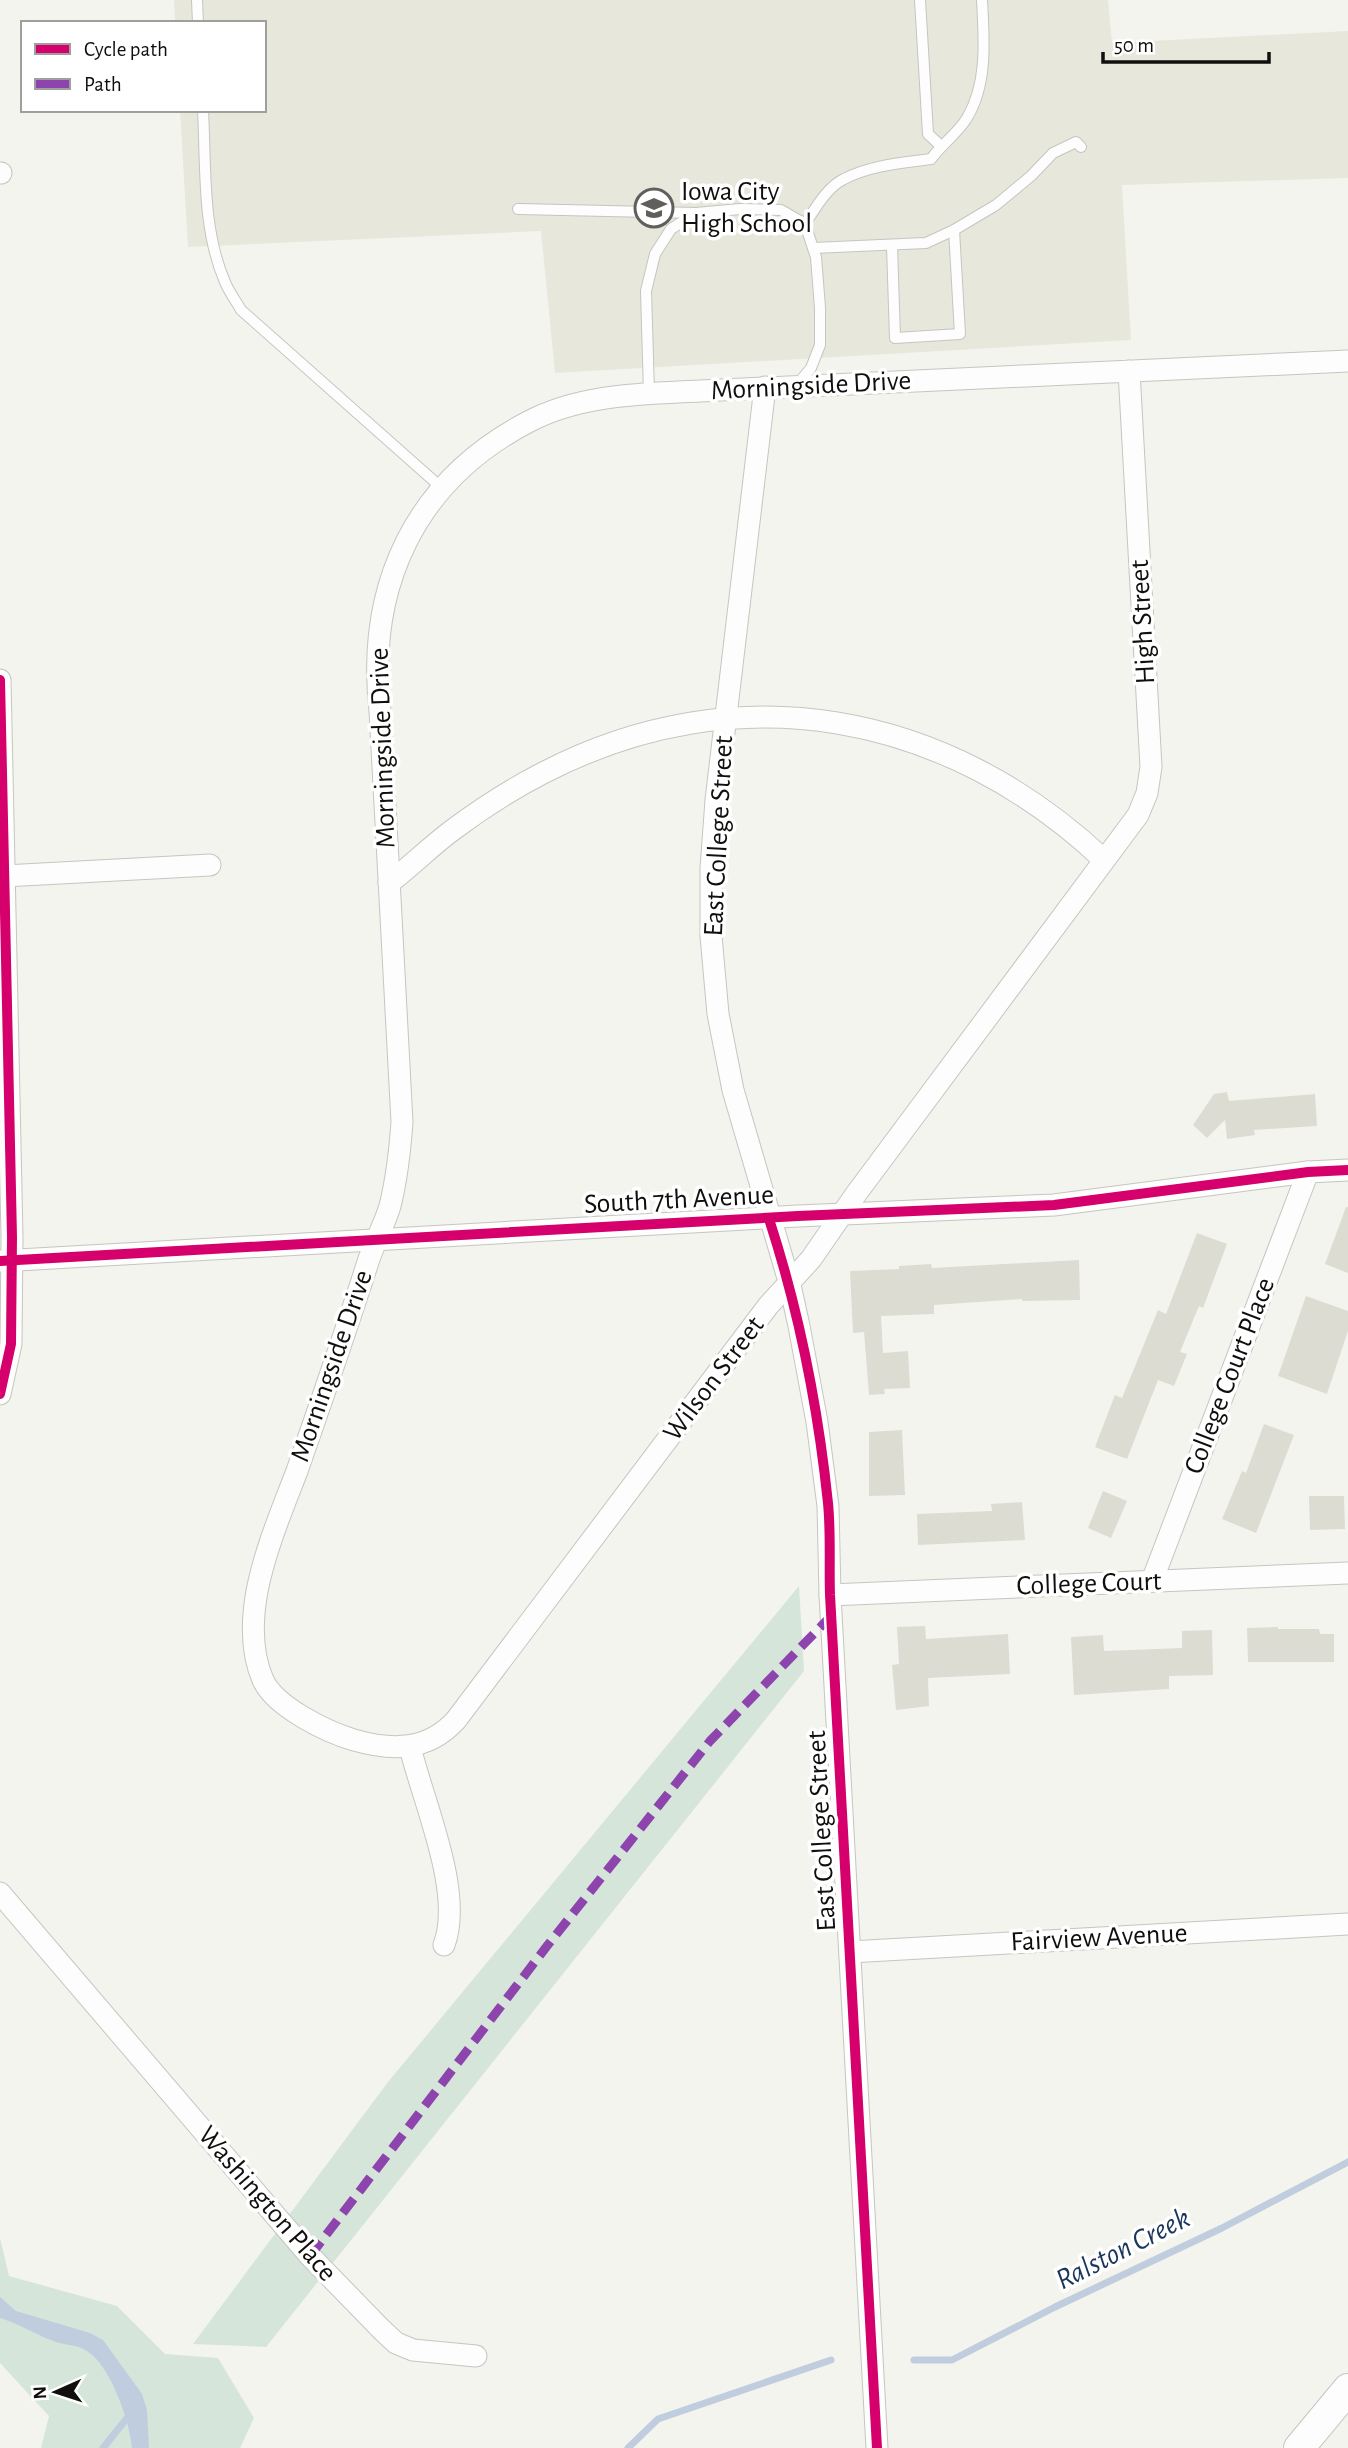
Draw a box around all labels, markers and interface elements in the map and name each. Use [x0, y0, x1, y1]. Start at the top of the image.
legend [21, 21, 266, 112]
scale bar [1103, 21, 1269, 65]
text: 50 m [1114, 35, 1154, 56]
text: Cycle path [84, 39, 168, 60]
text: Path [84, 74, 122, 95]
place label: Iowa City High School [681, 178, 812, 238]
school or university icon: Iowa City High School [633, 187, 675, 229]
street label: Morningside Drive [710, 367, 912, 405]
street label: High Street [1126, 559, 1160, 685]
street label: Morningside Drive [366, 647, 400, 849]
street label: East College Street [700, 735, 738, 937]
street label: South 7th Avenue [583, 1181, 775, 1219]
street label: Morningside Drive [286, 1267, 378, 1465]
street label: College Court Place [1180, 1274, 1280, 1478]
street label: Wilson Street [658, 1312, 770, 1446]
street label: College Court [1016, 1567, 1162, 1601]
street label: East College Street [803, 1730, 841, 1932]
street label: Fairview Avenue [1010, 1919, 1188, 1957]
street label: Washington Place [192, 2121, 342, 2287]
water label: Ralston Creek [1051, 2202, 1195, 2295]
north arrow [21, 2357, 91, 2427]
text: N [31, 2386, 50, 2400]

